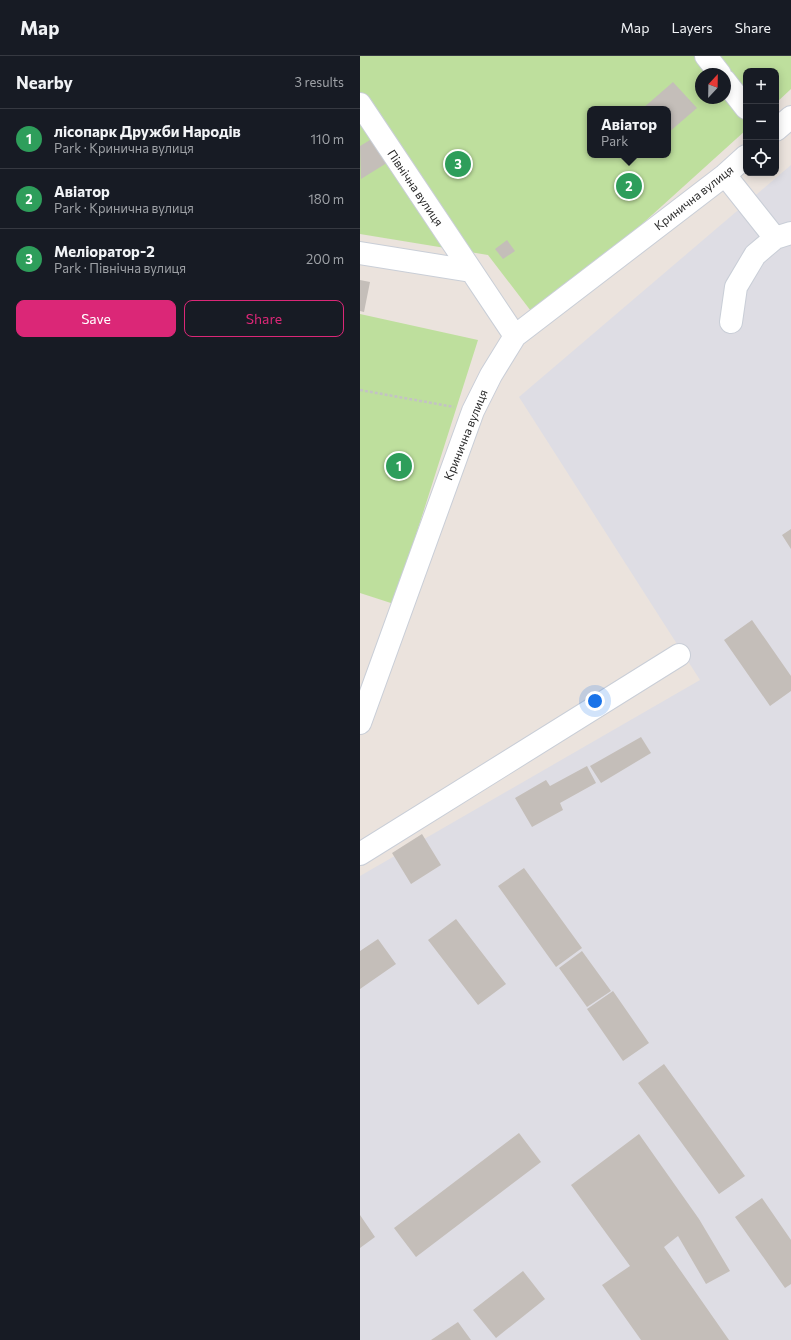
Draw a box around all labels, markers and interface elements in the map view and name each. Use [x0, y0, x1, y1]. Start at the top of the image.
text: Map [20, 16, 59, 39]
text: Map [621, 19, 649, 36]
text: Layers [671, 19, 713, 36]
text: Share [735, 19, 771, 36]
north arrow [695, 68, 731, 104]
map controls [743, 68, 779, 176]
button: + [743, 68, 779, 104]
text: Nearby [16, 72, 73, 93]
text: 3 results [295, 74, 344, 90]
button: − [743, 104, 779, 140]
popup [587, 106, 671, 158]
text: Авіатор [601, 115, 657, 133]
text: лісопарк Дружби Народів [54, 122, 241, 140]
text: 1 [26, 131, 32, 147]
text: 110 m [311, 131, 344, 147]
text: Park [601, 133, 628, 149]
text: Park · Кринична вулиця [54, 140, 194, 156]
button: locate [743, 140, 779, 176]
street label: Північна вулиця [385, 147, 447, 228]
pin: 3 [445, 149, 471, 179]
street label: Кринична вулиця [651, 162, 736, 232]
pin: 2 [616, 171, 642, 201]
text: Авіатор [54, 182, 110, 200]
text: 2 [25, 191, 33, 207]
text: 180 m [308, 191, 344, 207]
text: Park · Кринична вулиця [54, 200, 194, 216]
text: Меліоратор-2 [54, 242, 155, 260]
text: 3 [25, 251, 33, 267]
text: 200 m [306, 251, 344, 267]
text: Park · Північна вулиця [54, 260, 186, 276]
button: Save [16, 300, 176, 337]
button: Share [184, 300, 344, 337]
street label: Кринична вулиця [440, 387, 490, 482]
pin: 1 [386, 451, 412, 481]
your location [585, 691, 605, 711]

